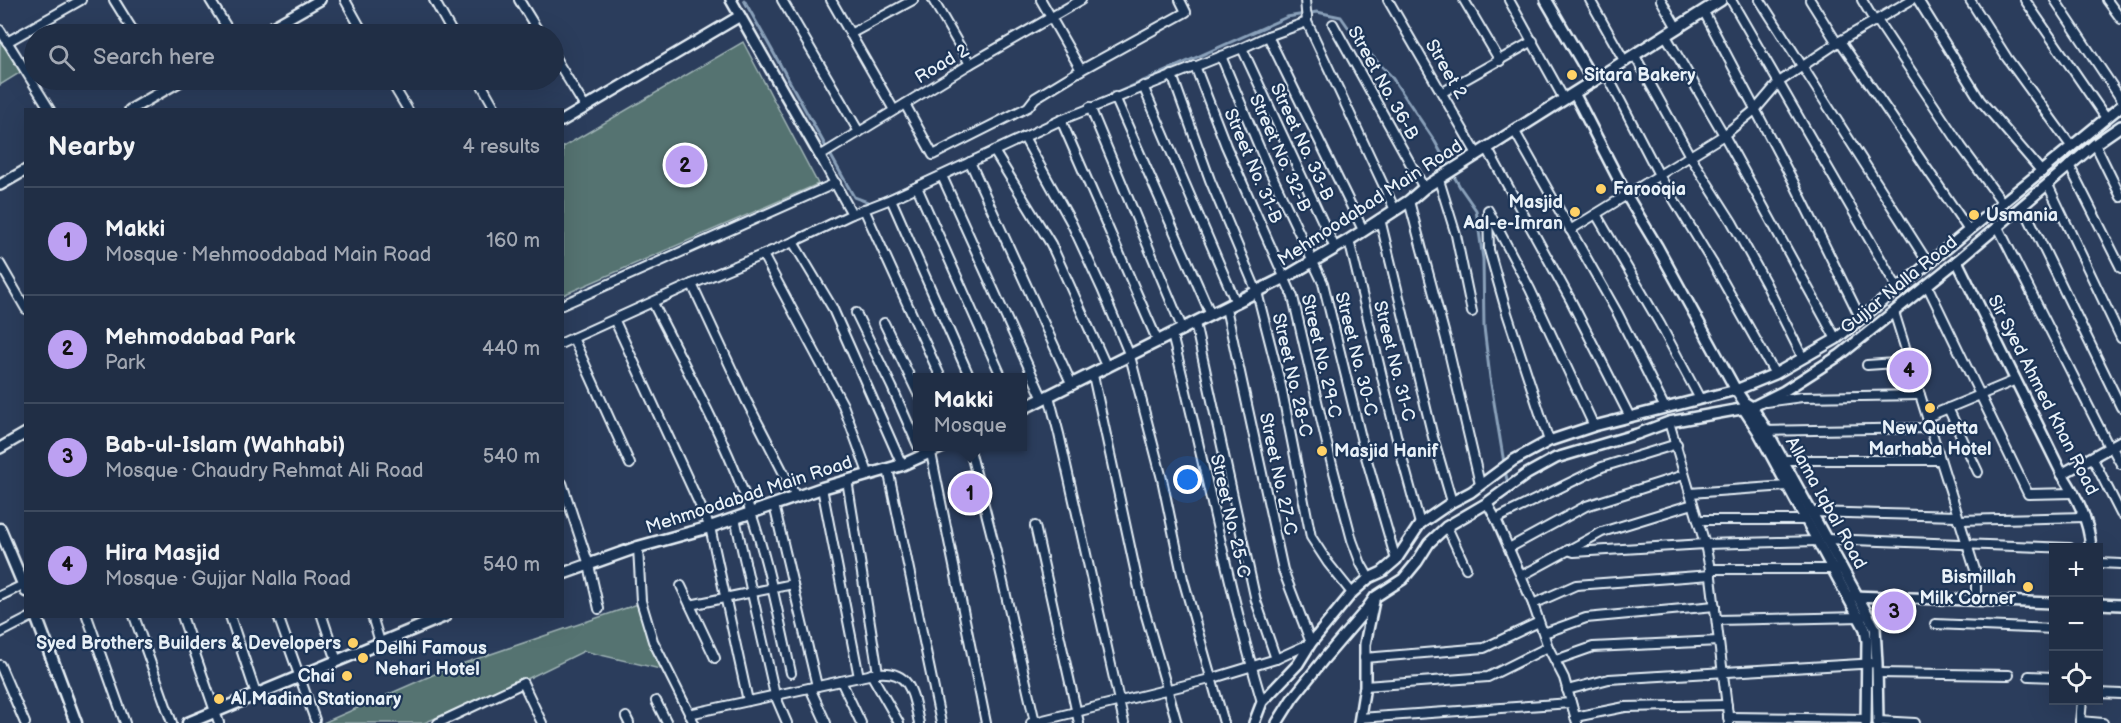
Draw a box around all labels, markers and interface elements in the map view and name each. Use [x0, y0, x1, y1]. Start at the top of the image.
street label: Street No. 36-B [1343, 22, 1423, 144]
search box [24, 24, 564, 90]
street label: Street 2 [1421, 36, 1472, 103]
street label: Road 2 [911, 40, 973, 88]
icon: search [45, 41, 78, 74]
text: Search here [93, 44, 215, 71]
place label: Sitara Bakery [1584, 65, 1696, 86]
marker: Sitara Bakery [1565, 68, 1579, 82]
street label: Street No. 33-B [1266, 80, 1338, 204]
street label: Street No. 32-B [1245, 91, 1315, 215]
street label: Street No. 31-B [1219, 105, 1287, 227]
text: Nearby [48, 132, 135, 163]
text: 4 results [462, 135, 540, 159]
street label: Mehmoodabad Main Road [1274, 135, 1466, 271]
pin: 2 [666, 142, 704, 188]
place label: Farooqia [1613, 179, 1686, 200]
marker: Farooqia [1594, 182, 1608, 196]
place label: Masjid Aal-e-Imran [1462, 192, 1563, 234]
marker: Masjid Aal-e-Imran [1568, 205, 1582, 219]
place label: Usmania [1986, 205, 2058, 226]
marker: Usmania [1967, 208, 1981, 222]
text: Makki [105, 216, 165, 243]
text: 1 [63, 229, 72, 253]
text: 160 m [486, 229, 540, 253]
street label: Gujjar Nalla Road [1836, 232, 1962, 338]
text: Mosque · Mehmoodabad Main Road [105, 243, 431, 267]
street label: Street No. 30-C [1330, 290, 1382, 418]
street label: Sir Syed Ahmed Khan Road [1983, 291, 2103, 499]
street label: Street No. 29-C [1297, 292, 1345, 420]
street label: Street No. 31-C [1369, 299, 1419, 424]
street label: Street No. 28-C [1268, 311, 1316, 439]
text: Mehmodabad Park [105, 324, 295, 351]
text: 2 [62, 337, 73, 361]
text: 440 m [482, 337, 540, 361]
pin: 4 [1890, 348, 1928, 392]
text: Park [105, 351, 145, 375]
popup [913, 373, 1027, 451]
text: Makki [933, 387, 993, 414]
marker: New Quetta Marhaba Hotel [1923, 401, 1937, 415]
street label: Street No. 27-C [1255, 411, 1301, 537]
text: Mosque [933, 414, 1007, 438]
place label: New Quetta Marhaba Hotel [1868, 418, 1992, 460]
text: Bab-ul-Islam (Wahhabi) [105, 432, 345, 459]
street label: Allama Iqbal Road [1781, 433, 1871, 573]
place label: Masjid Hanif [1334, 441, 1438, 462]
marker: Masjid Hanif [1315, 444, 1329, 458]
text: 3 [62, 445, 73, 469]
text: 540 m [483, 445, 540, 469]
street label: Mehmoodabad Main Road [643, 452, 855, 538]
street label: Street No. 25-C [1206, 452, 1254, 580]
text: Mosque · Chaudry Rehmat Ali Road [105, 459, 423, 483]
your location [1173, 465, 1202, 494]
pin: 1 [950, 470, 990, 516]
text: Hira Masjid [105, 540, 220, 567]
map controls [2049, 543, 2103, 705]
button: + [2049, 543, 2103, 597]
text: 4 [62, 553, 73, 577]
text: 540 m [483, 553, 540, 577]
text: Mosque · Gujjar Nalla Road [105, 567, 351, 591]
place label: Bismillah Milk Corner [1919, 567, 2017, 609]
marker: Bismillah Milk Corner [2021, 580, 2035, 594]
pin: 3 [1874, 588, 1914, 634]
button: − [2049, 597, 2103, 651]
place label: Syed Brothers Builders & Developers [36, 633, 341, 654]
marker: Syed Brothers Builders & Developers [346, 636, 360, 650]
place label: Delhi Famous Nehari Hotel [375, 638, 487, 680]
marker: Delhi Famous Nehari Hotel [356, 651, 370, 665]
button: locate [2049, 651, 2103, 705]
place label: Chai [298, 666, 335, 687]
marker: Chai [340, 669, 354, 683]
place label: Al Madina Stationary [230, 689, 402, 710]
marker: Al Madina Stationary [212, 692, 226, 706]

